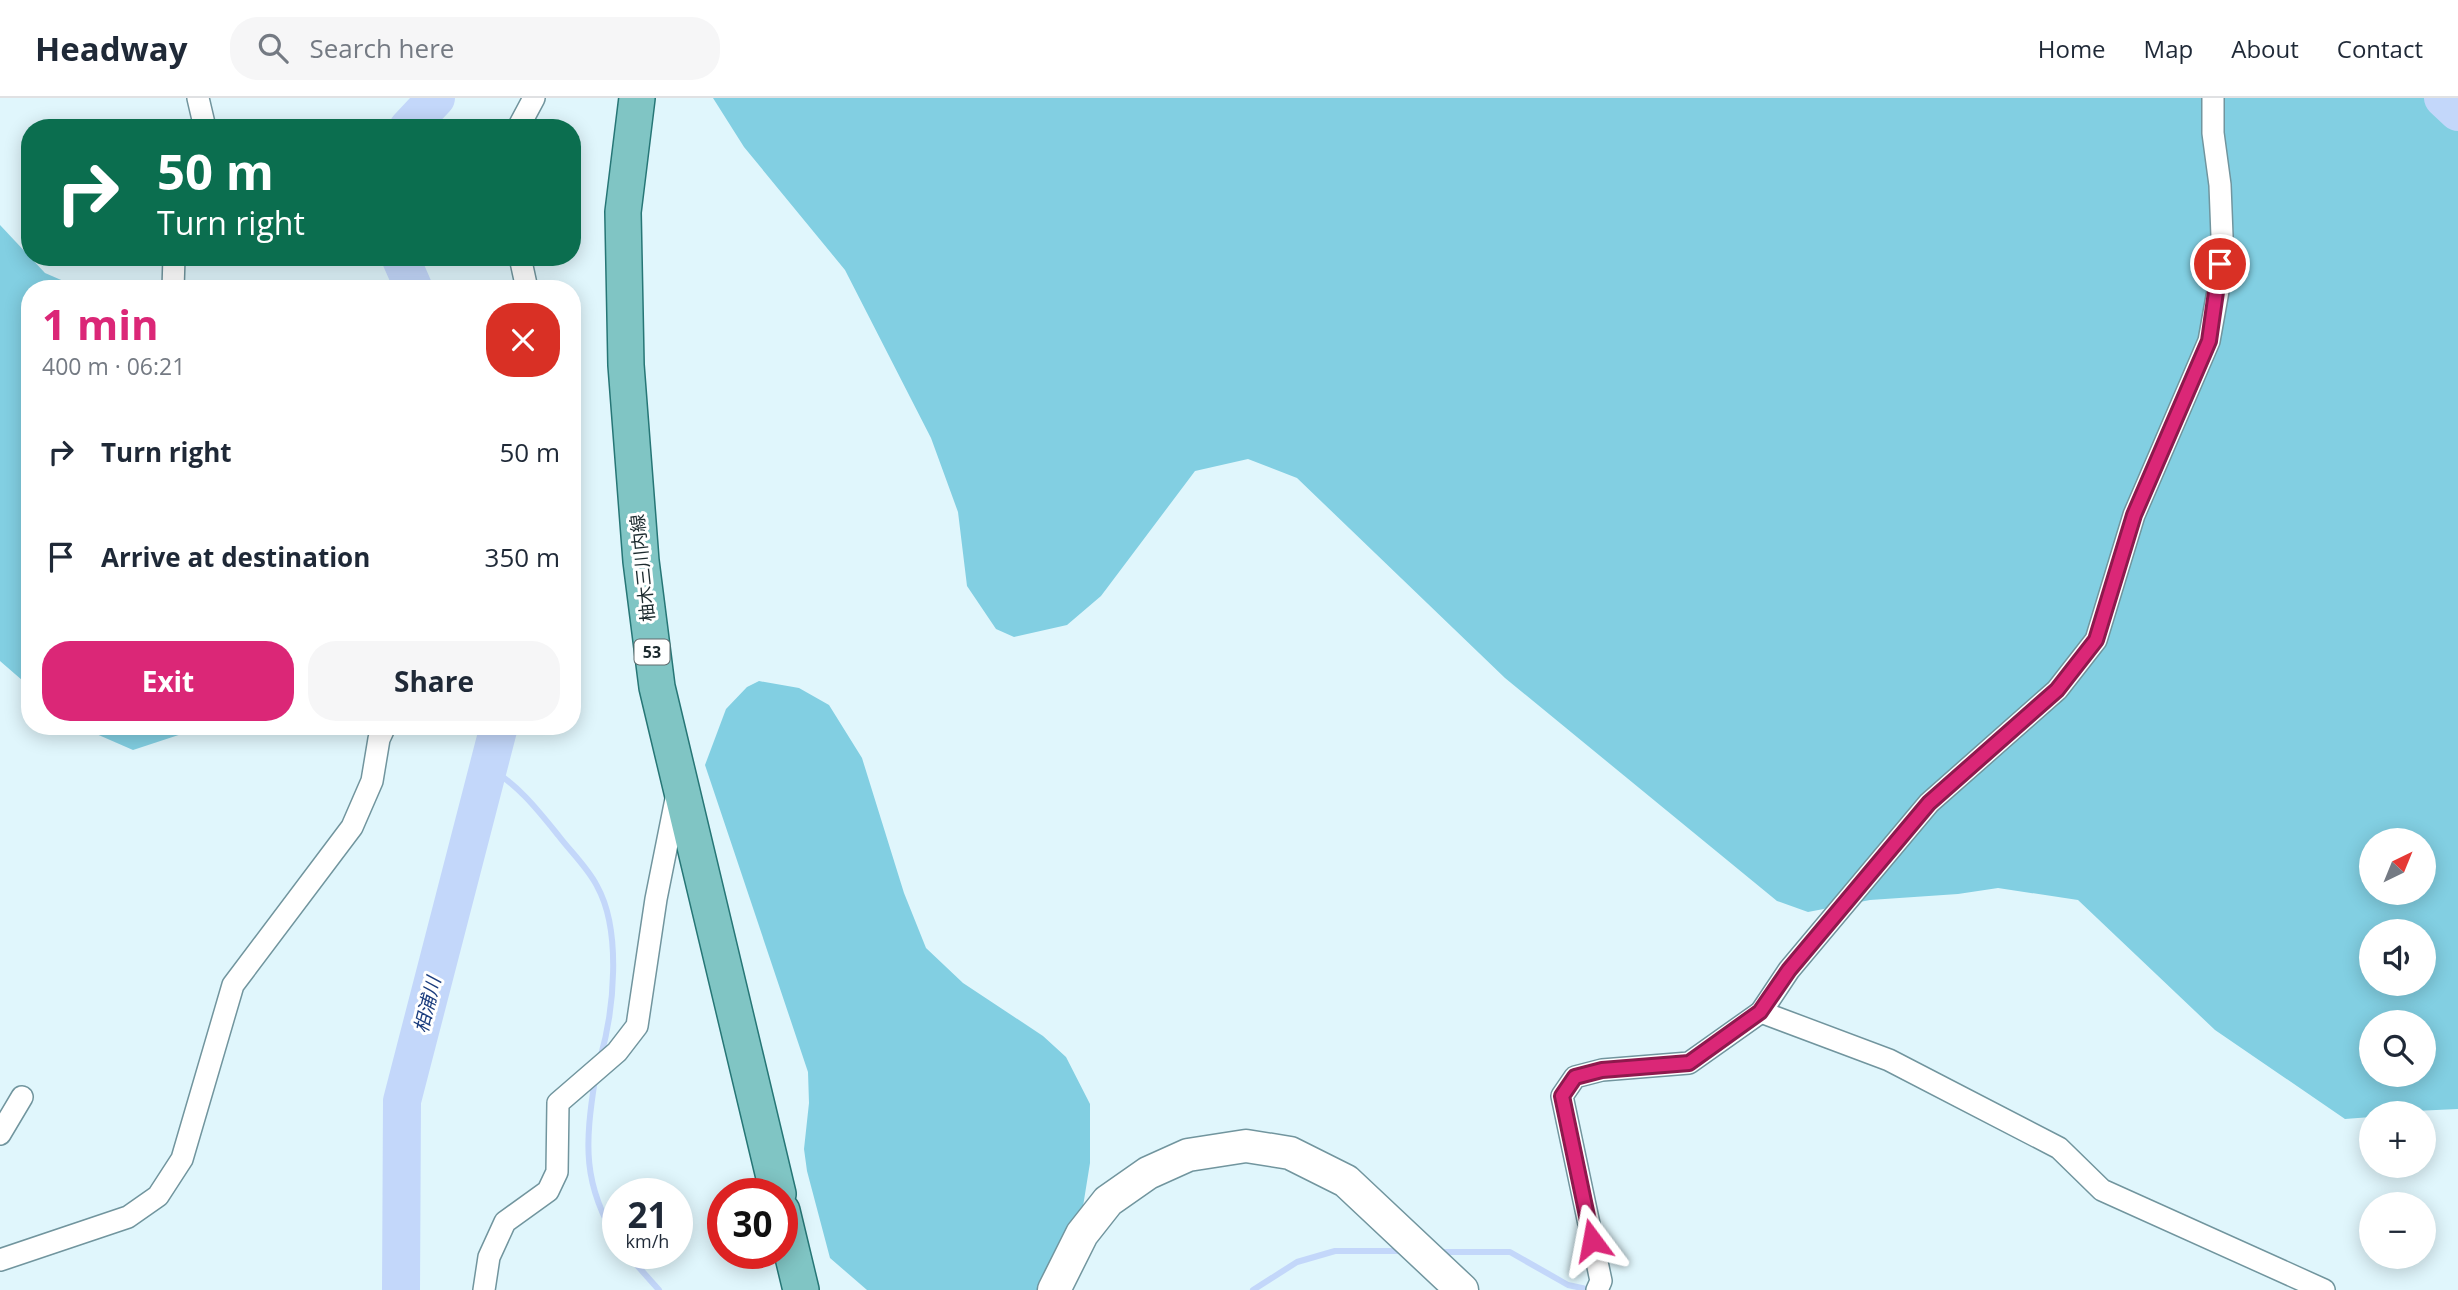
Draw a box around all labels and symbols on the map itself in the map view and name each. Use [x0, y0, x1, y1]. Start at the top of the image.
pin [2190, 234, 2250, 294]
street label: 柚木三川内線 [624, 513, 660, 623]
road number: 53 [634, 639, 670, 664]
north arrow [2359, 828, 2436, 905]
water label: 相浦川 [407, 972, 447, 1036]
speed limit sign: 30 [707, 1178, 798, 1269]
position arrow [1555, 1203, 1629, 1277]

